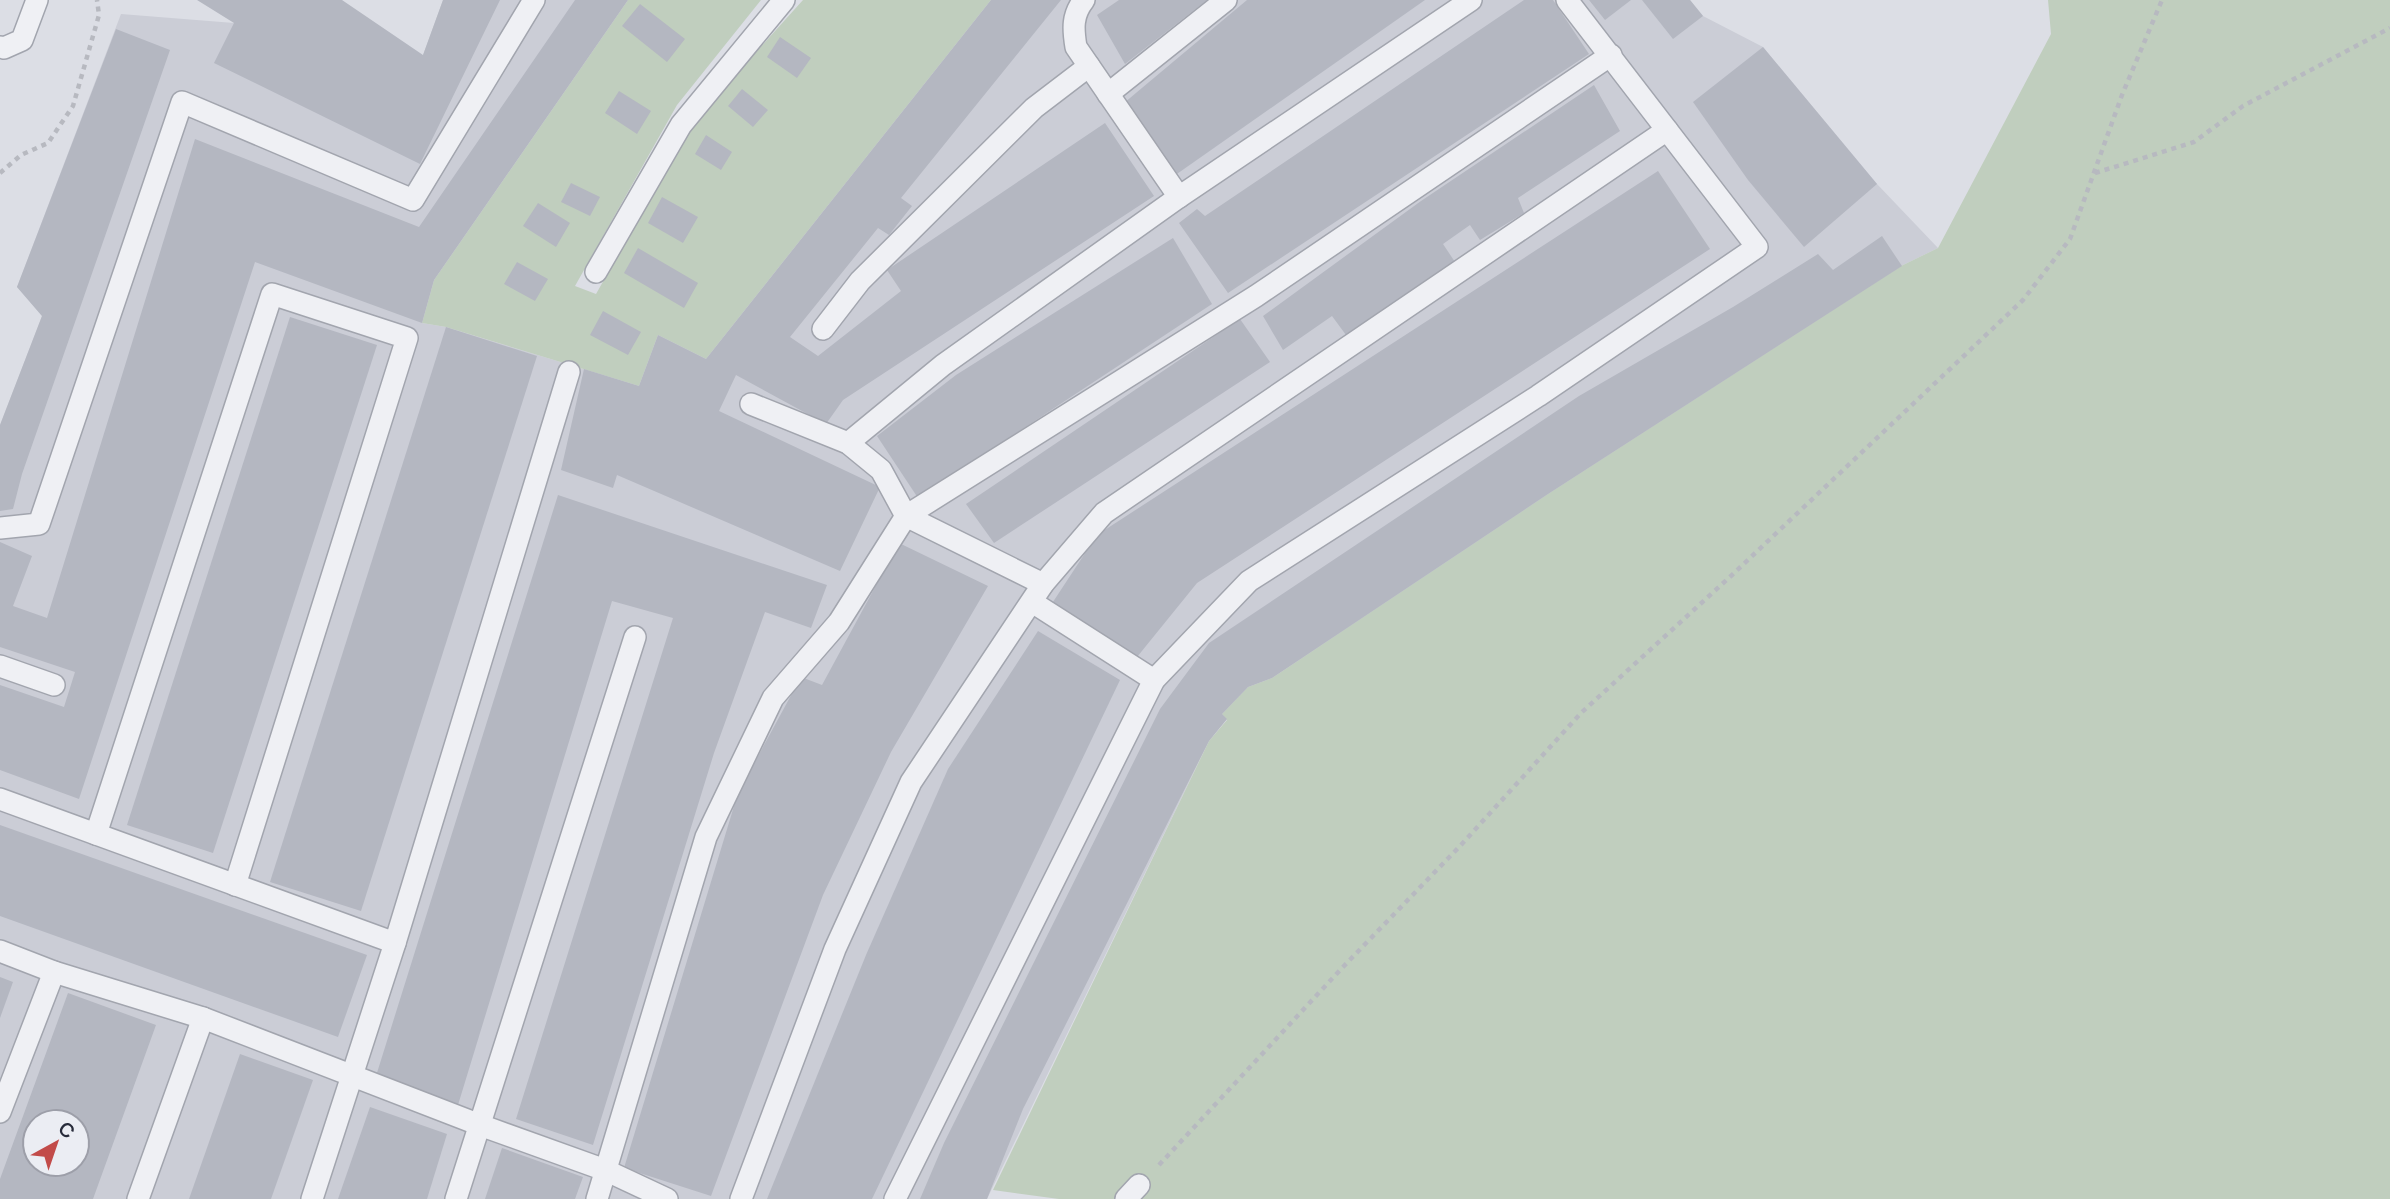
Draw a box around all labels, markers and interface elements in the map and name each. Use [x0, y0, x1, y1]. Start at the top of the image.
north arrow [21, 1108, 91, 1178]
text: С [53, 1116, 81, 1144]

